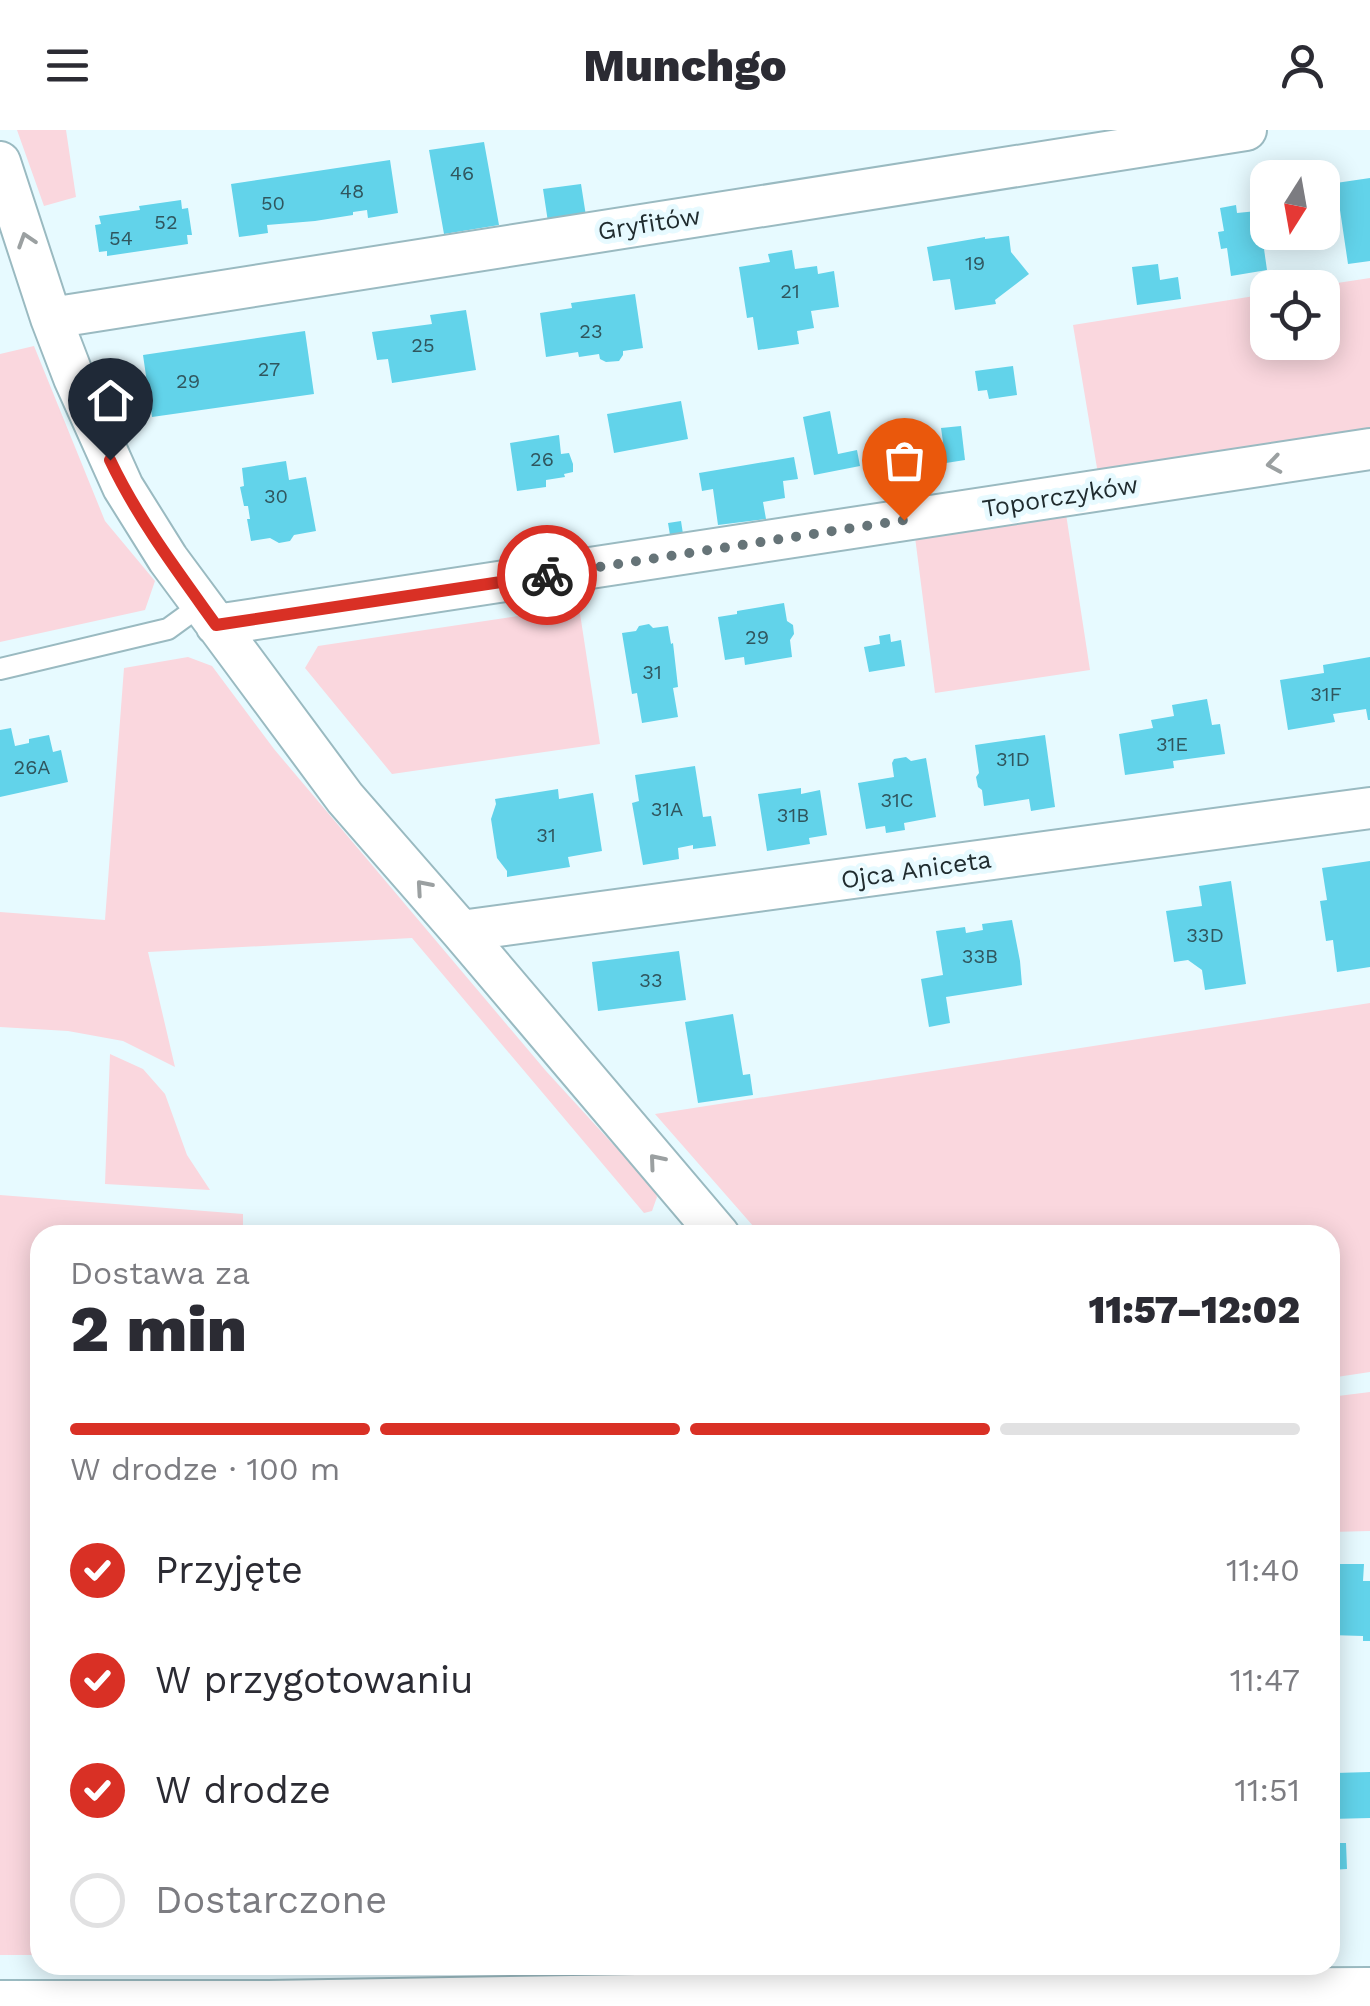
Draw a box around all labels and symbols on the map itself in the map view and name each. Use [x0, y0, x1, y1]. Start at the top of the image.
north arrow [1250, 160, 1340, 250]
house number: 46 [450, 161, 474, 185]
house number: 48 [340, 179, 364, 203]
house number: 50 [261, 191, 285, 215]
street label: Gryfitów [596, 201, 703, 246]
house number: 52 [154, 210, 178, 234]
house number: 54 [109, 226, 133, 250]
one-way arrow [17, 232, 37, 249]
house number: 19 [965, 251, 985, 275]
house number: 21 [780, 279, 800, 303]
house number: 23 [579, 319, 603, 343]
house number: 25 [411, 333, 435, 357]
house number: 27 [258, 357, 280, 381]
pin [68, 358, 153, 461]
house number: 29 [176, 369, 200, 393]
pin [862, 418, 947, 521]
house number: 26 [530, 447, 554, 471]
one-way arrow [1265, 452, 1282, 473]
street label: Toporczyków [980, 470, 1140, 523]
house number: 30 [264, 484, 288, 508]
courier [497, 525, 597, 625]
house number: 29 [745, 625, 769, 649]
house number: 31 [642, 660, 662, 684]
house number: 31F [1310, 682, 1342, 706]
house number: 31E [1156, 732, 1188, 756]
house number: 31D [996, 747, 1030, 771]
house number: 26A [13, 755, 51, 779]
house number: 31C [880, 788, 914, 812]
house number: 31A [651, 797, 683, 821]
house number: 31B [777, 803, 809, 827]
house number: 31 [536, 823, 556, 847]
street label: Ojca Aniceta [839, 845, 993, 894]
one-way arrow [416, 880, 434, 899]
house number: 33D [1186, 923, 1224, 947]
house number: 33B [962, 944, 998, 968]
house number: 33 [639, 968, 663, 992]
one-way arrow [650, 1154, 668, 1172]

